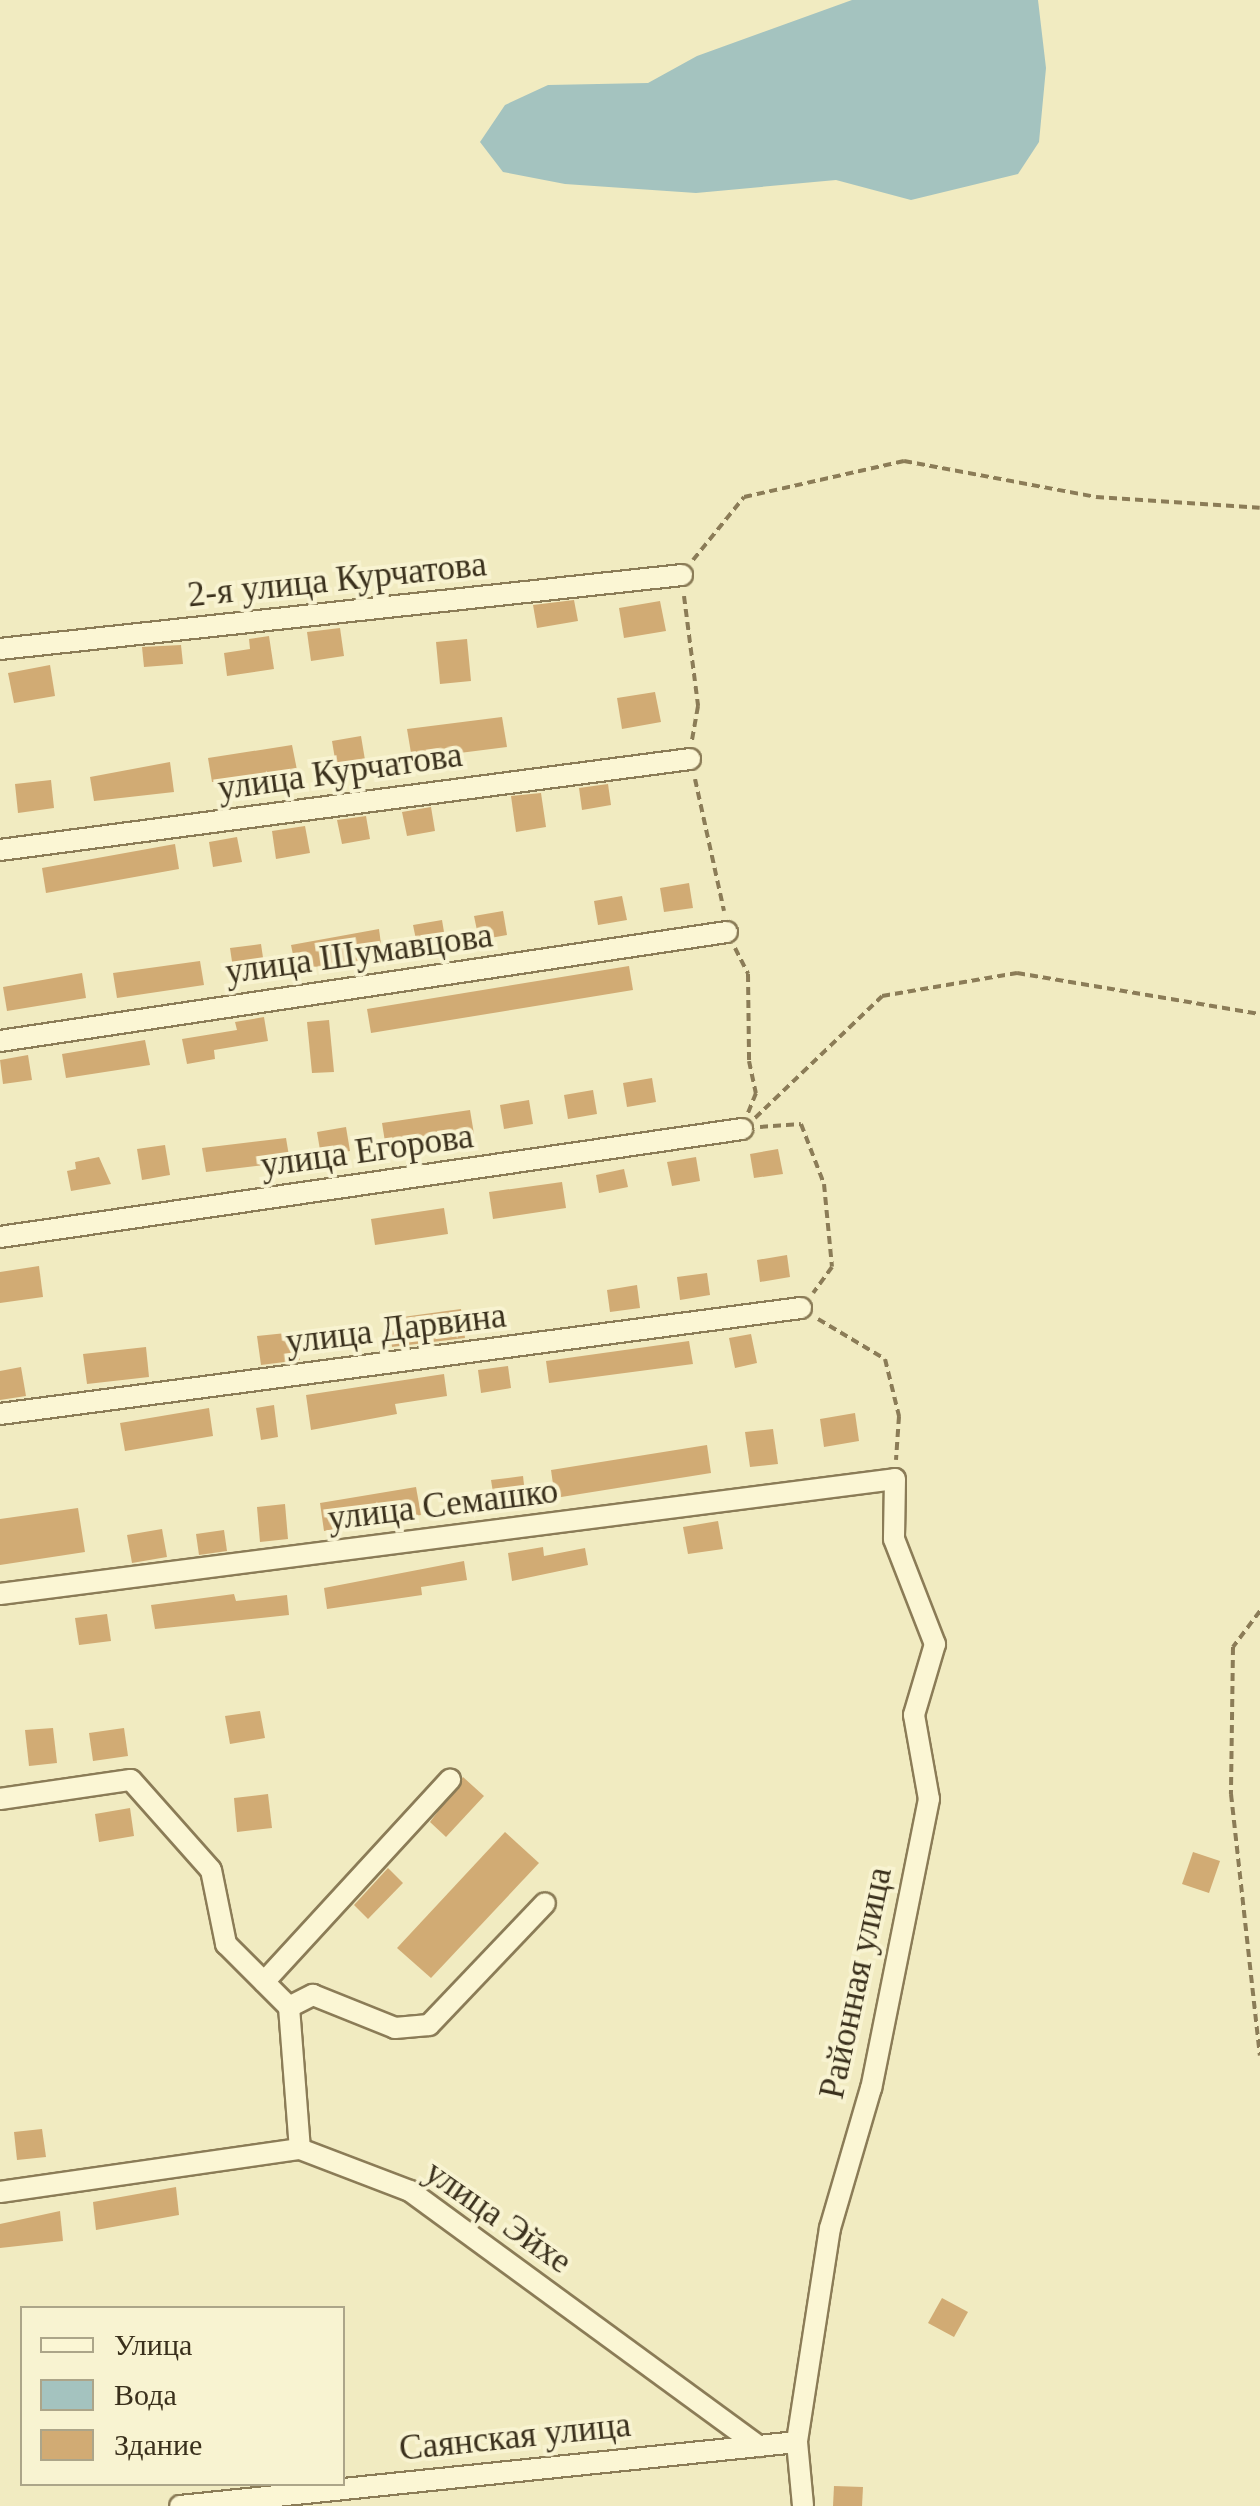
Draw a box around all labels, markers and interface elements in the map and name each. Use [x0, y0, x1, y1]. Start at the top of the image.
street label: 2-я улица Курчатова [186, 543, 488, 617]
street label: улица Курчатова [215, 734, 465, 810]
street label: улица Шумавцова [223, 914, 495, 994]
street label: улица Егорова [258, 1115, 476, 1187]
street label: улица Дарвина [283, 1295, 509, 1363]
street label: улица Семашко [326, 1470, 560, 1540]
street label: Районная улица [811, 1863, 901, 2103]
street label: улица Эйхе [417, 2151, 579, 2283]
legend [20, 2306, 345, 2486]
text: Улица [114, 2328, 192, 2361]
text: Вода [114, 2378, 177, 2411]
street label: Саянская улица [397, 2404, 633, 2470]
text: Здание [114, 2428, 202, 2461]

